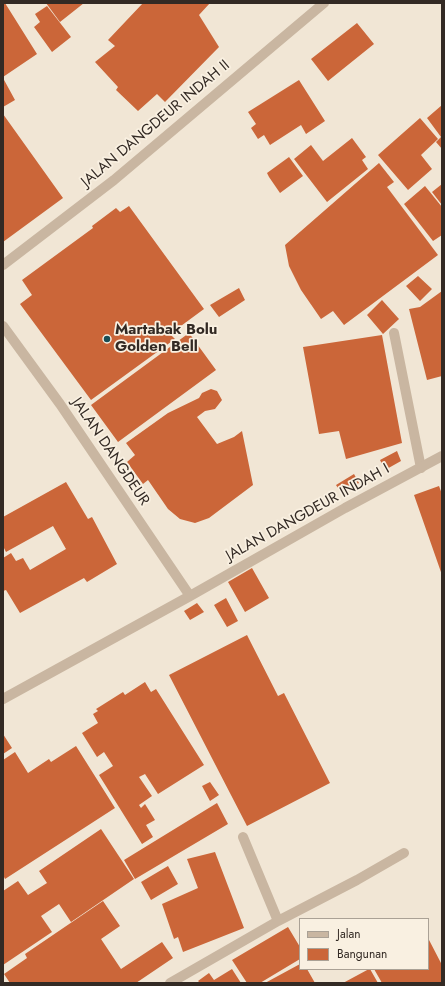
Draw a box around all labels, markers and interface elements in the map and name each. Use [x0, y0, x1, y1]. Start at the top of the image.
street label: JALAN DANGDEUR INDAH II [78, 57, 234, 191]
place label: Martabak Bolu Golden Bell [115, 321, 217, 356]
marker: Martabak Bolu Golden Bell [102, 334, 112, 344]
street label: JALAN DANGDEUR [67, 395, 153, 509]
street label: JALAN DANGDEUR INDAH I [223, 460, 393, 566]
legend [299, 918, 429, 970]
text: Jalan [337, 925, 360, 943]
text: Bangunan [337, 945, 387, 963]

